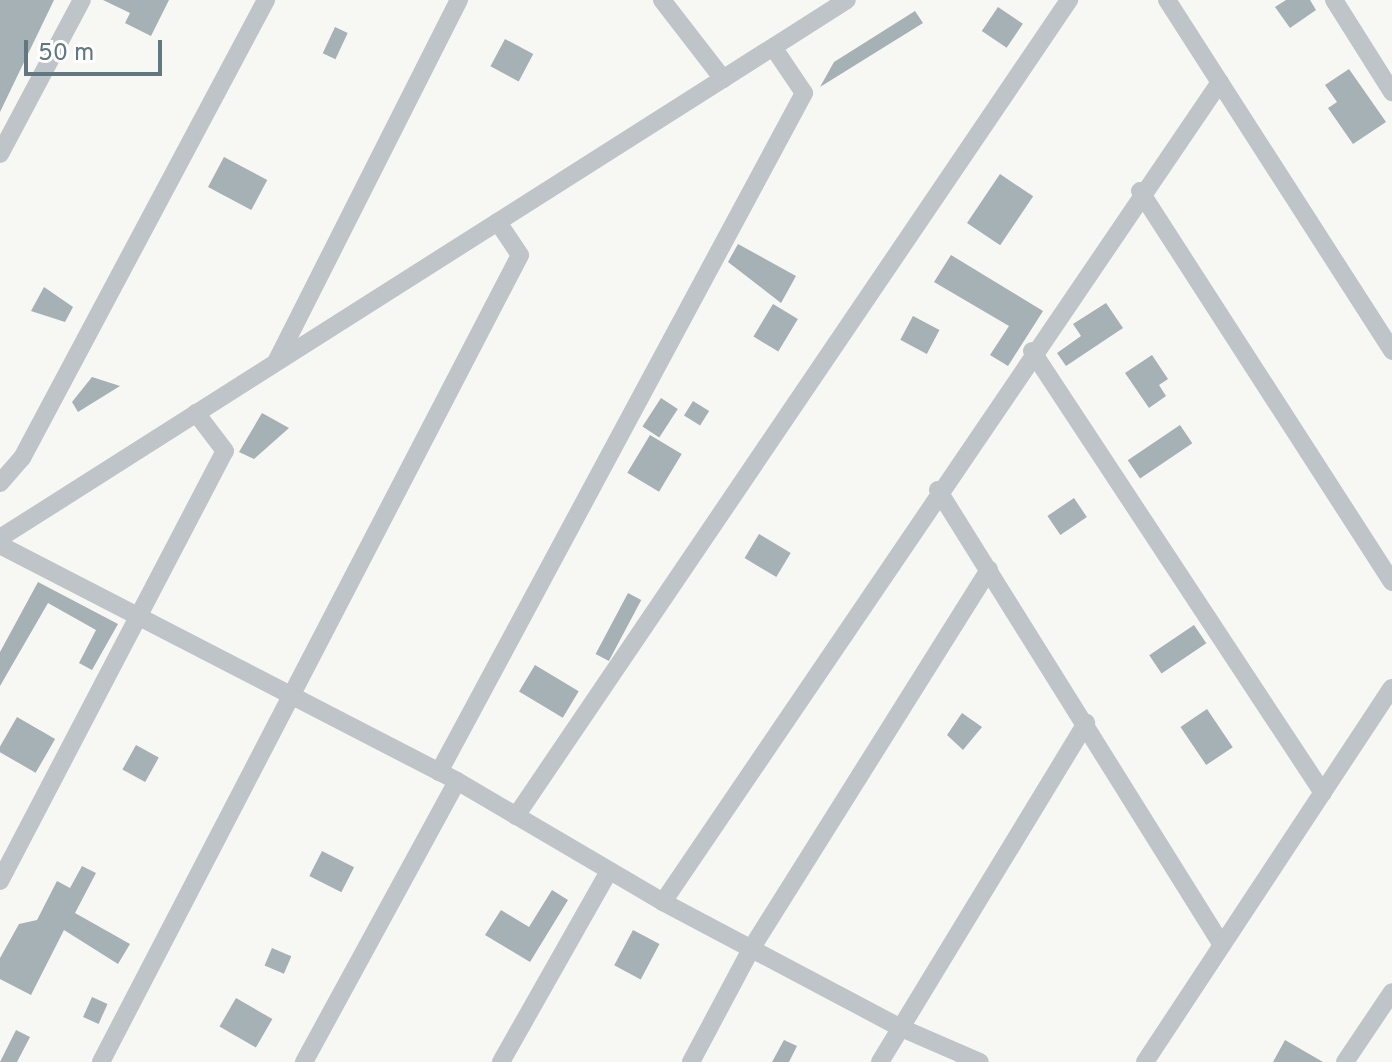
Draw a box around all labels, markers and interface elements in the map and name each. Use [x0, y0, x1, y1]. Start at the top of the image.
scale bar [28, 24, 166, 74]
text: 50 m [38, 39, 94, 69]

